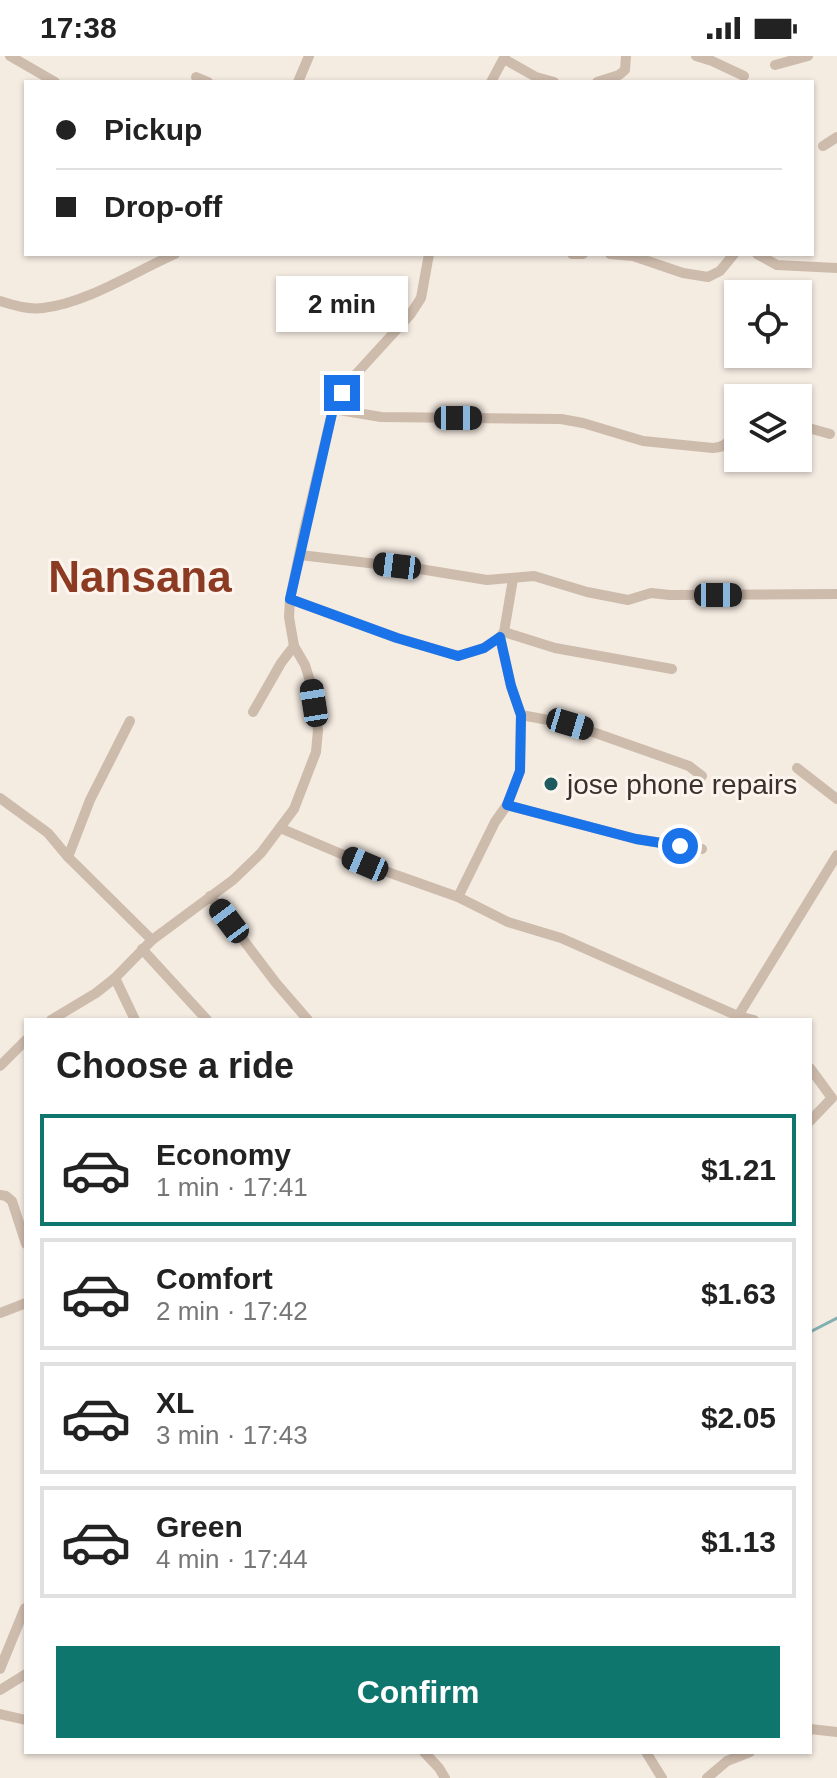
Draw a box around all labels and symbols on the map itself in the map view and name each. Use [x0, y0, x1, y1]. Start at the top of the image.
callout: 2 min [276, 277, 408, 333]
route end [324, 375, 360, 411]
car [434, 406, 482, 430]
car [372, 551, 422, 581]
district label: Nansana [48, 552, 232, 601]
car [694, 583, 742, 607]
car [298, 677, 330, 729]
car [544, 706, 596, 742]
place label: jose phone repairs [566, 769, 797, 800]
marker: jose phone repairs [542, 775, 560, 793]
route start [662, 828, 698, 864]
car [338, 844, 392, 884]
car [205, 895, 253, 947]

